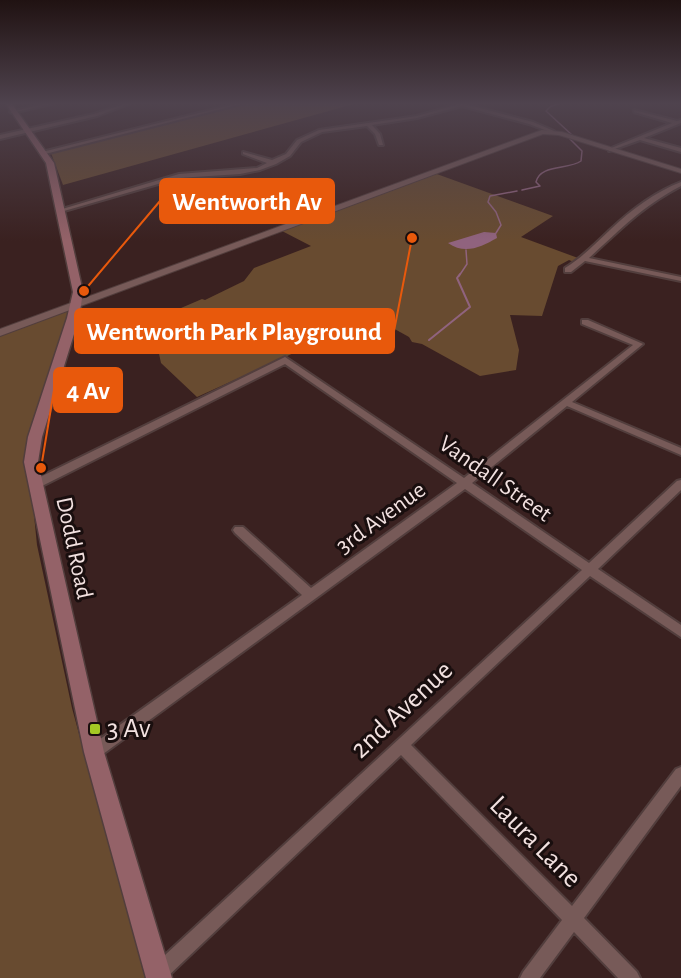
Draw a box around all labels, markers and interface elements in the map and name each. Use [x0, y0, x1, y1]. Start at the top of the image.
callout: Wentworth Av [160, 179, 334, 223]
text: Wentworth Av [172, 189, 322, 215]
callout: Wentworth Park Playground [75, 309, 394, 353]
text: Wentworth Park Playground [86, 319, 382, 345]
callout: 4 Av [54, 368, 122, 412]
text: 4 Av [66, 378, 110, 404]
street label: Vandall Street [434, 432, 556, 527]
street label: 3rd Avenue [332, 478, 430, 558]
street label: Dodd Road [51, 495, 97, 601]
street label: 2nd Avenue [346, 656, 458, 764]
place label: 3 Av [107, 715, 151, 743]
marker: 3 Av [88, 722, 102, 736]
street label: Laura Lane [484, 791, 586, 893]

